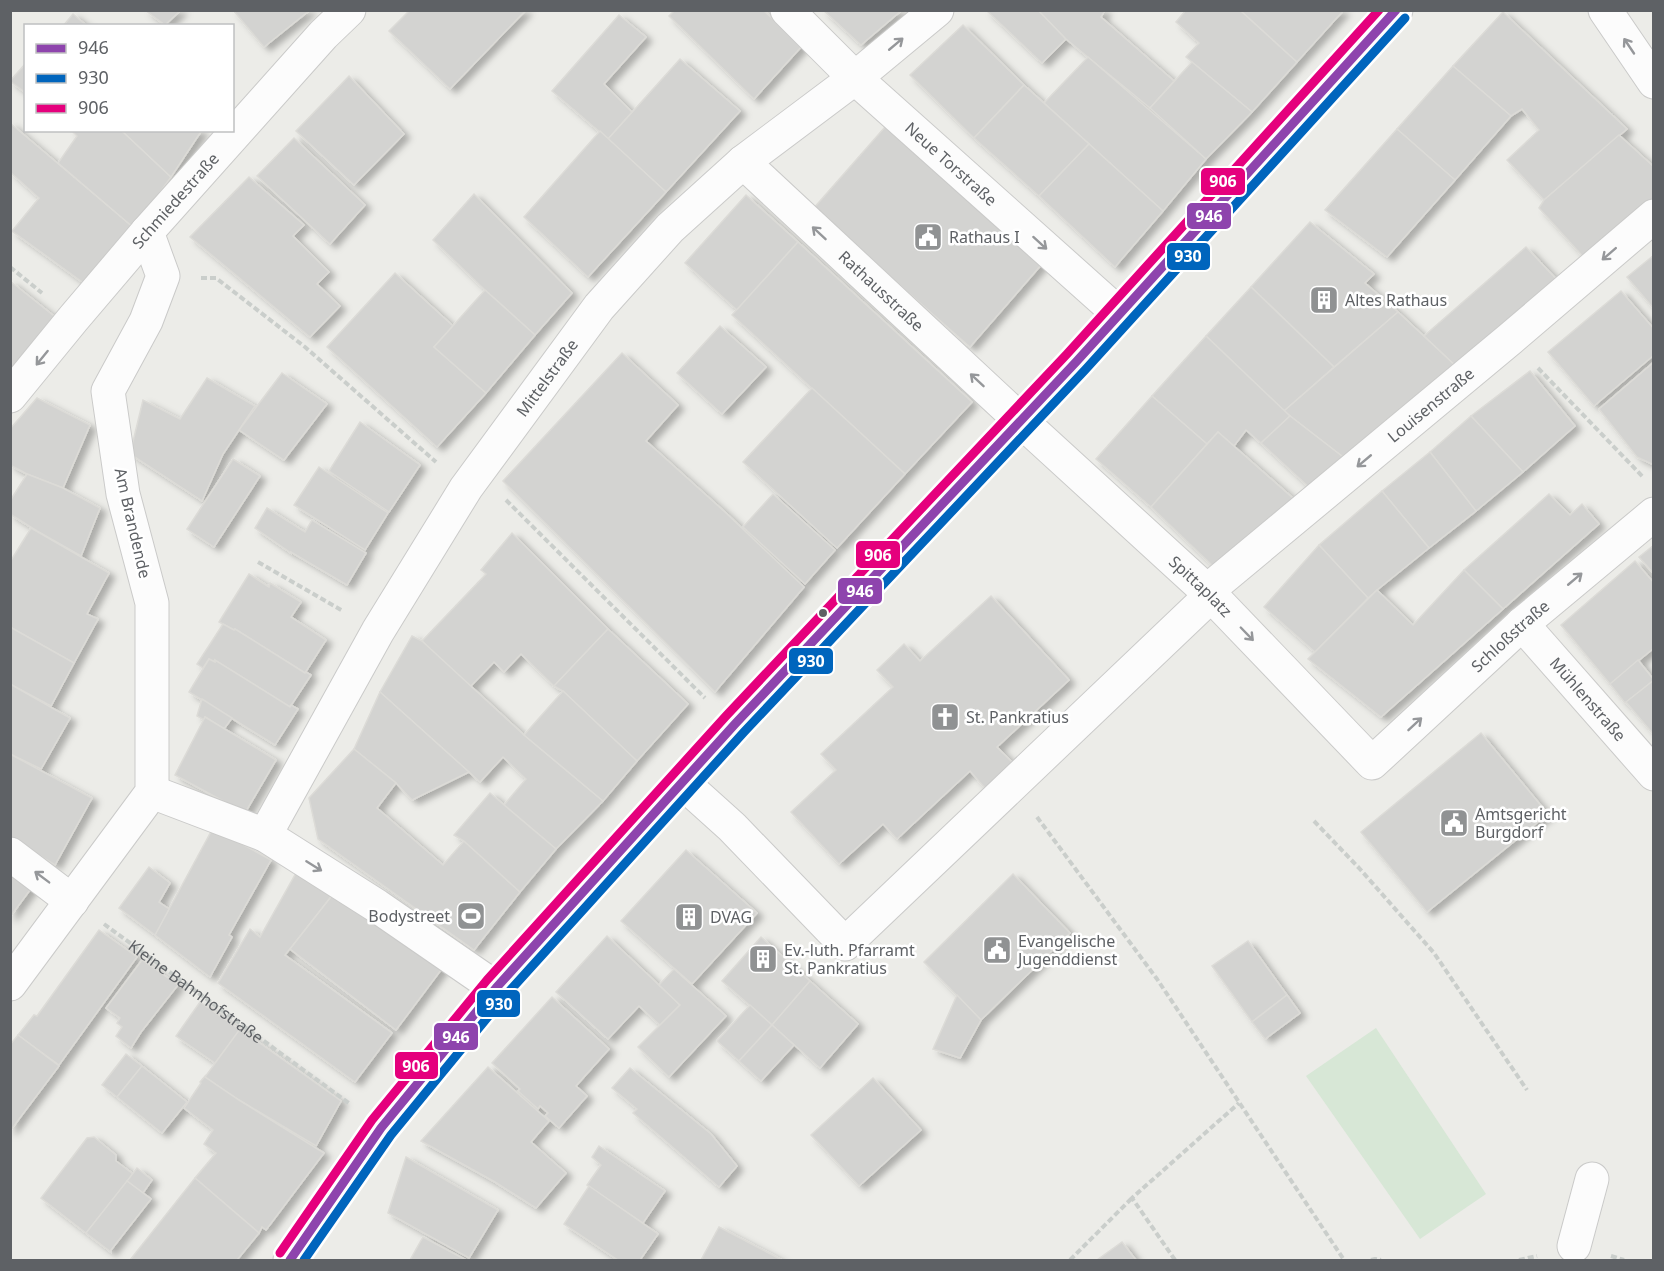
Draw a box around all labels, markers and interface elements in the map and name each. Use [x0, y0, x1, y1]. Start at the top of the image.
legend [24, 24, 234, 132]
text: 946 [78, 35, 109, 59]
one-way arrow [888, 38, 904, 51]
one-way arrow [1623, 39, 1635, 55]
text: 930 [78, 65, 109, 89]
text: 906 [78, 95, 109, 119]
street label: Neue Torstraße [900, 117, 1002, 211]
street label: Schmiedestraße [127, 148, 224, 253]
line badge: 906 [1200, 167, 1246, 196]
text: 906 [1209, 170, 1237, 192]
line badge: 946 [1186, 202, 1232, 230]
text: 946 [1195, 205, 1223, 227]
public building icon: Rathaus I [912, 221, 944, 253]
one-way arrow [812, 226, 827, 240]
place label: Rathaus I [949, 226, 1020, 248]
one-way arrow [1032, 236, 1047, 250]
line badge: 930 [1166, 242, 1211, 271]
text: 930 [1174, 245, 1202, 267]
street label: Rathausstraße [834, 246, 929, 336]
one-way arrow [1602, 247, 1617, 261]
building icon: Altes Rathaus [1308, 284, 1340, 316]
place label: Altes Rathaus [1345, 289, 1447, 311]
street label: Mittelstraße [511, 334, 583, 421]
one-way arrow [35, 350, 48, 366]
street label: Louisenstraße [1383, 362, 1479, 447]
one-way arrow [970, 374, 985, 388]
one-way arrow [1357, 454, 1372, 468]
street label: Am Brandende [110, 466, 156, 580]
line badge: 906 [855, 540, 901, 569]
text: 906 [864, 544, 892, 566]
street label: Spittaplatz [1164, 551, 1237, 622]
one-way arrow [1567, 573, 1583, 586]
line badge: 946 [837, 577, 883, 605]
text: 946 [846, 580, 874, 602]
street label: Schloßstraße [1466, 595, 1554, 677]
unlabelled marker [817, 607, 829, 619]
one-way arrow [1240, 626, 1255, 641]
line badge: 930 [788, 647, 834, 675]
text: 930 [797, 650, 825, 672]
street label: Mühlenstraße [1545, 652, 1631, 746]
church icon: St. Pankratius [929, 701, 961, 733]
place label: St. Pankratius [966, 706, 1069, 728]
one-way arrow [1407, 717, 1422, 731]
place label: Amtsgericht Burgdorf [1475, 803, 1567, 843]
public building icon: Amtsgericht Burgdorf [1438, 807, 1470, 839]
one-way arrow [306, 860, 323, 873]
one-way arrow [34, 870, 50, 883]
sports icon: Bodystreet [455, 900, 487, 932]
building icon: DVAG [673, 901, 705, 933]
place label: Bodystreet [368, 905, 450, 927]
place label: DVAG [710, 906, 752, 928]
place label: Evangelische Jugenddienst [1016, 930, 1117, 970]
street label: Kleine Bahnhofstraße [124, 934, 268, 1048]
public building icon: Evangelische Jugenddienst [981, 934, 1013, 966]
place label: Ev.-luth. Pfarramt St. Pankratius [784, 939, 915, 979]
building icon: Ev.-luth. Pfarramt St. Pankratius [747, 943, 779, 975]
line badge: 930 [476, 989, 521, 1018]
text: 930 [485, 993, 513, 1015]
line badge: 946 [433, 1022, 479, 1051]
text: 946 [442, 1026, 470, 1048]
line badge: 906 [394, 1051, 439, 1080]
text: 906 [402, 1055, 430, 1077]

